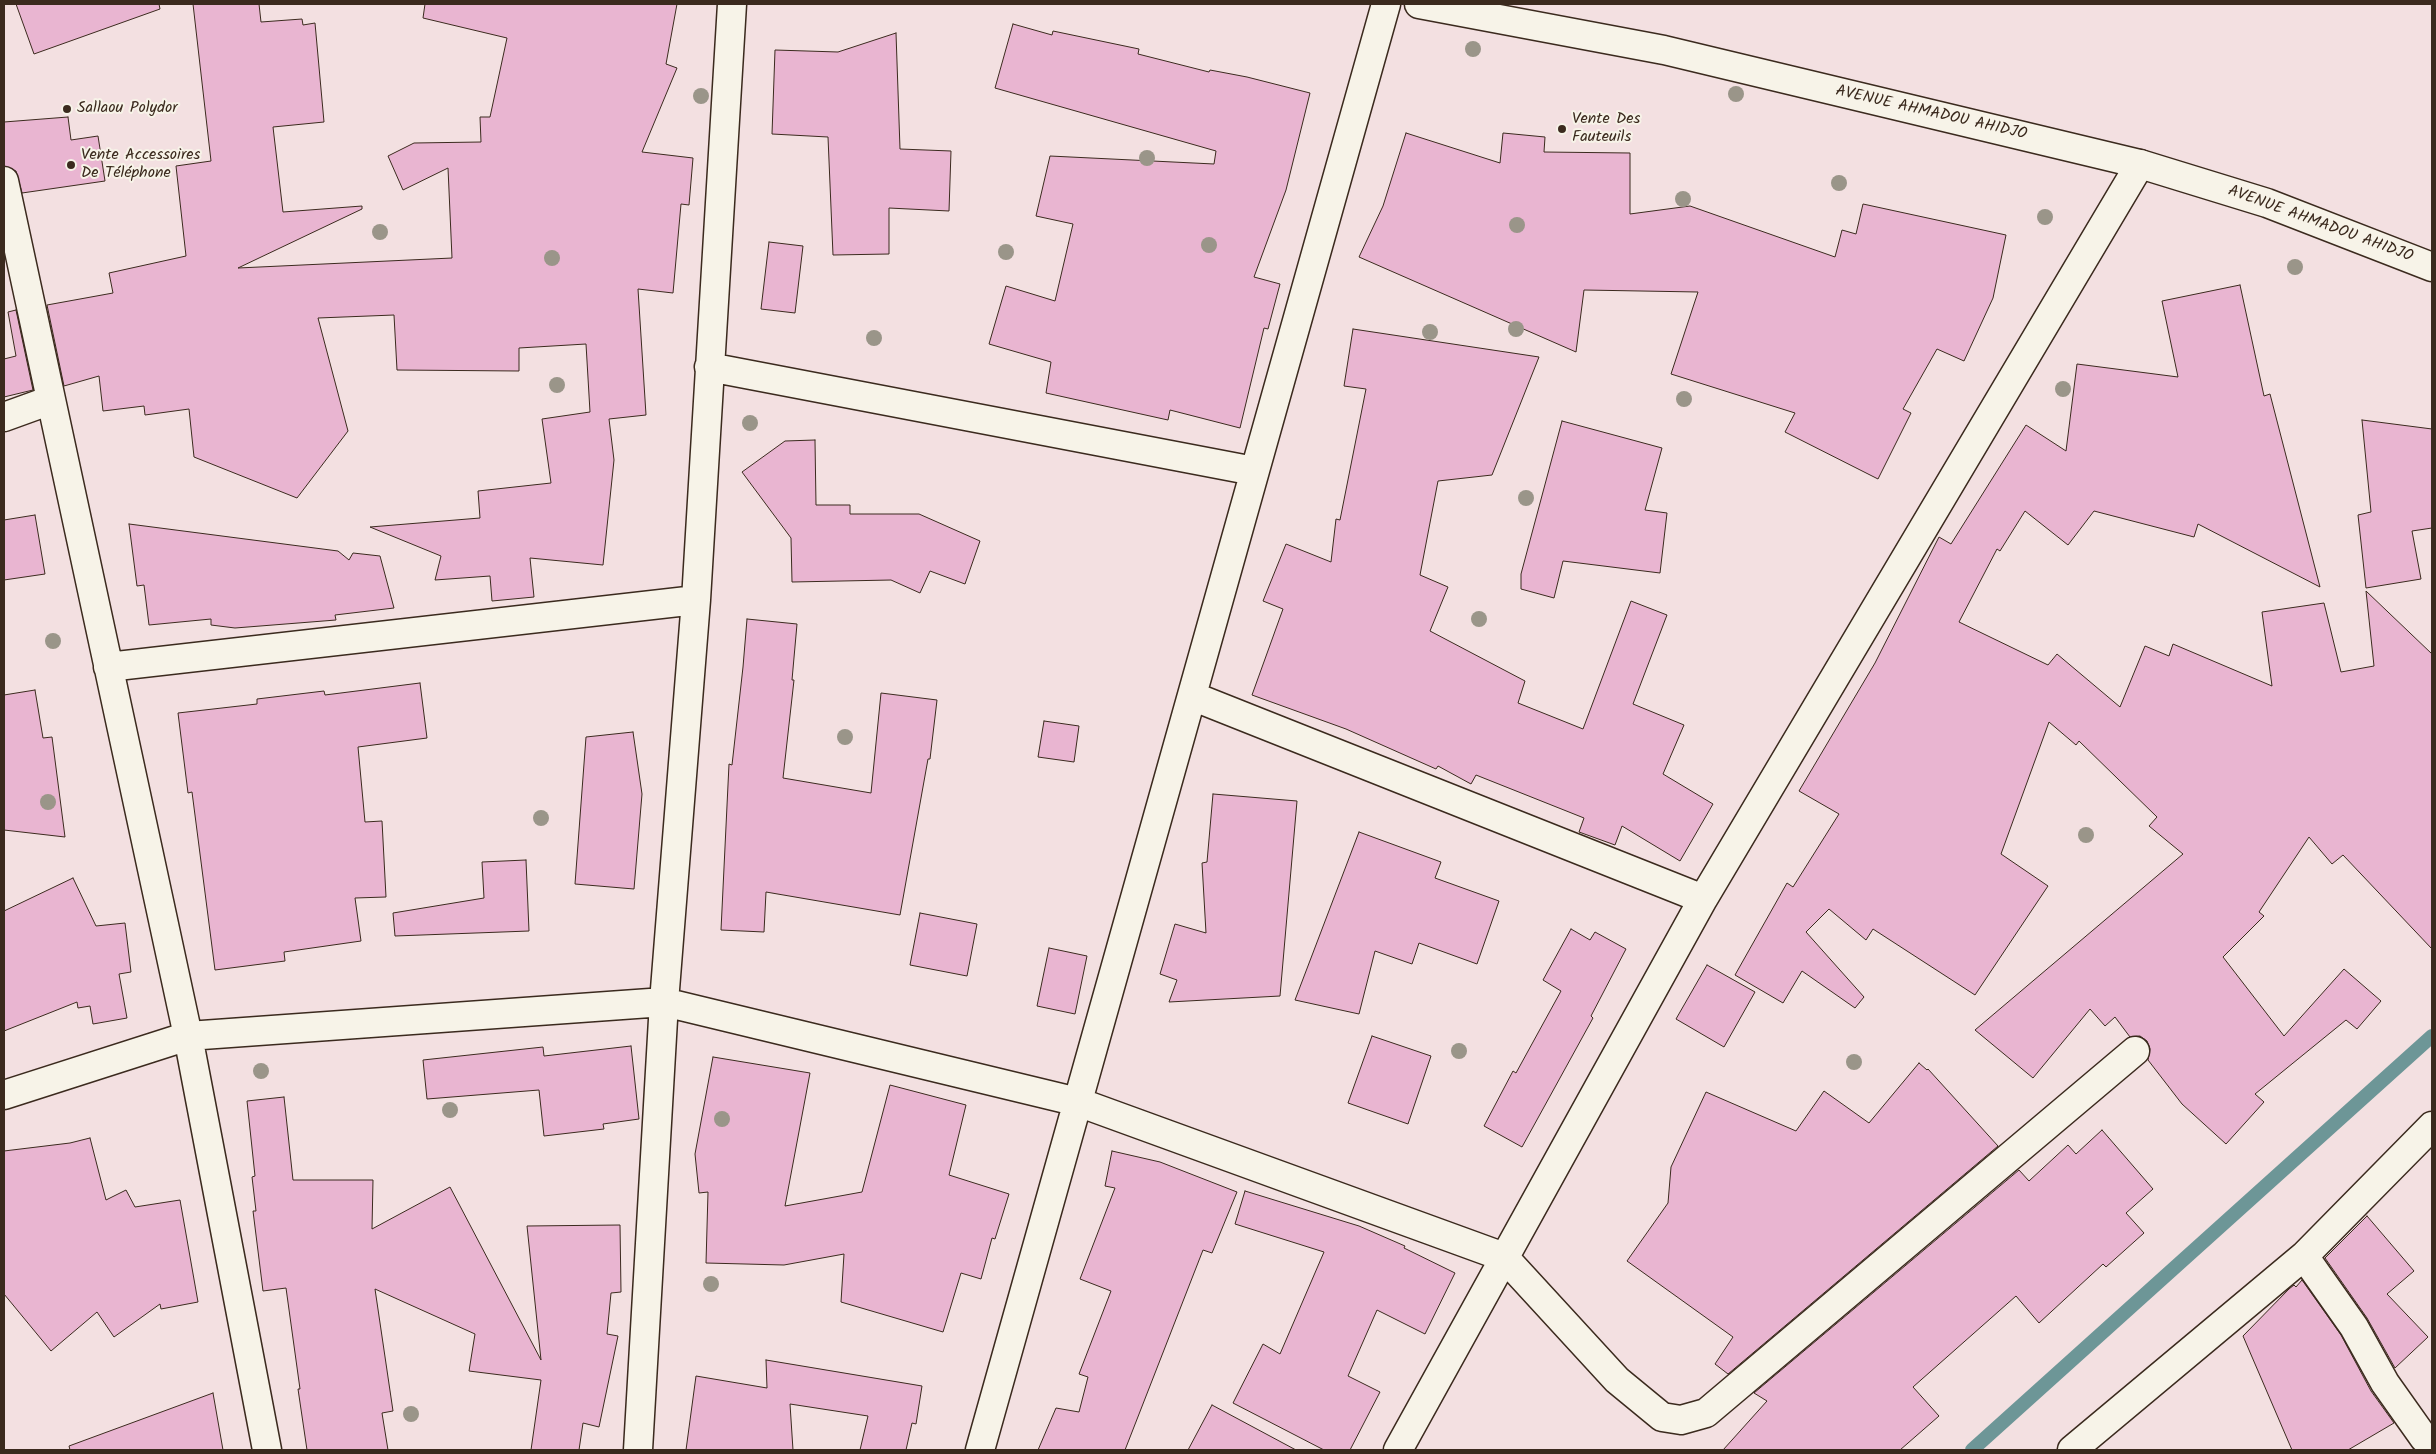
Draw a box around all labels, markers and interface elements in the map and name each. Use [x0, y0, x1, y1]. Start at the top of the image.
street label: AVENUE AHMADOU AHIDJO [1833, 83, 2029, 145]
place label: Sallaou Polydor [77, 99, 178, 119]
marker: Sallaou Polydor [61, 103, 73, 115]
place label: Vente Des Fauteuils [1572, 110, 1640, 148]
marker: Vente Des Fauteuils [1556, 123, 1568, 135]
place label: Vente Accessoires De Téléphone [81, 146, 200, 184]
marker: Vente Accessoires De Téléphone [65, 159, 77, 171]
street label: AVENUE AHMADOU AHIDJO [2225, 183, 2415, 267]

